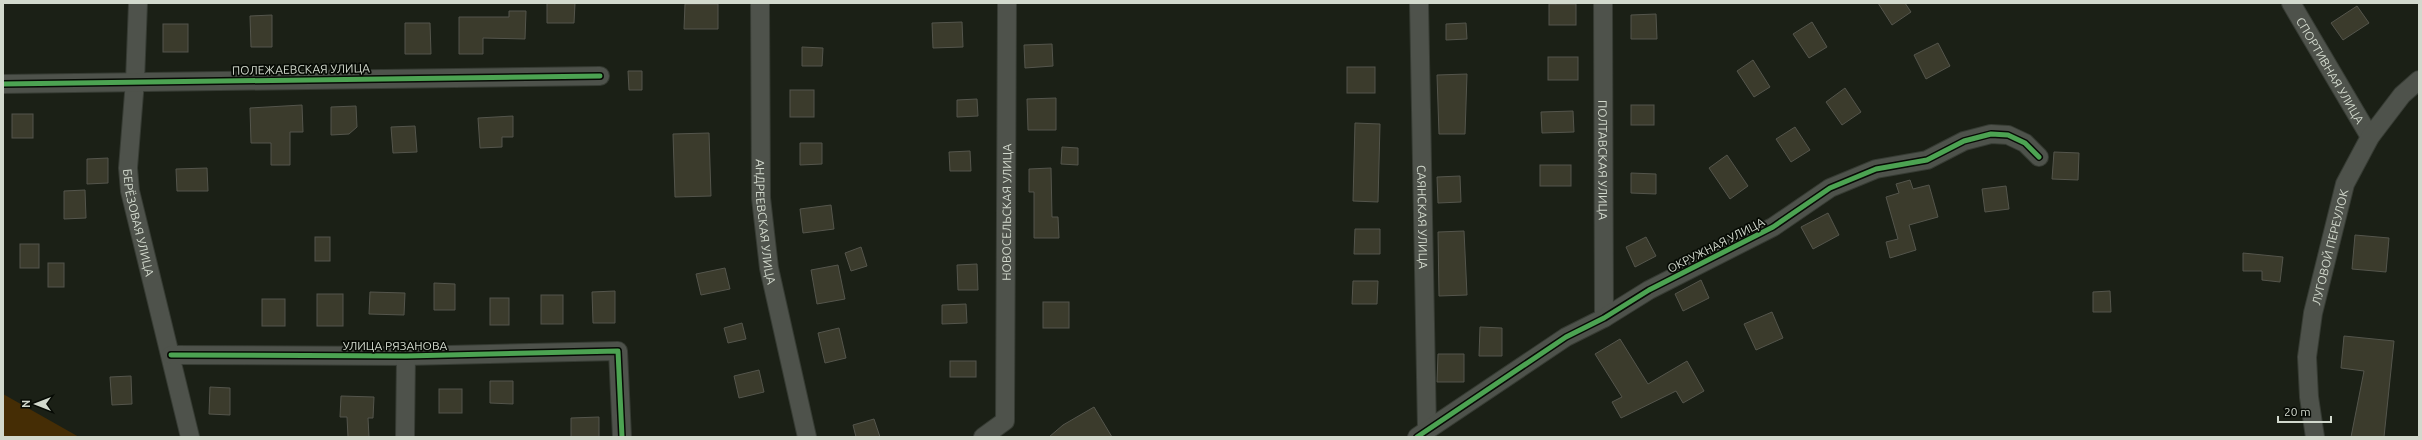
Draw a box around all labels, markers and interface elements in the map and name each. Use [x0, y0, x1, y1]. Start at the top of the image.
street label: СПОРТИВНАЯ УЛИЦА [2294, 15, 2367, 126]
street label: ПОЛЕЖАЕВСКАЯ УЛИЦА [232, 61, 370, 77]
street label: ПОЛТАВСКАЯ УЛИЦА [1597, 100, 1610, 220]
street label: НОВОСЕЛЬСКАЯ УЛИЦА [999, 143, 1013, 281]
street label: АНДРЕЕВСКАЯ УЛИЦА [754, 159, 779, 286]
street label: САЯНСКАЯ УЛИЦА [1416, 165, 1430, 269]
street label: БЕРЁЗОВАЯ УЛИЦА [122, 168, 157, 278]
street label: ЛУГОВОЙ ПЕРЕУЛОК [2309, 187, 2350, 306]
street label: ОКРУЖНАЯ УЛИЦА [1665, 215, 1767, 275]
street label: УЛИЦА РЯЗАНОВА [343, 339, 447, 352]
north arrow [16, 384, 56, 424]
scale bar [2278, 398, 2331, 424]
text: N [20, 400, 32, 408]
text: 20 m [2284, 405, 2311, 418]

